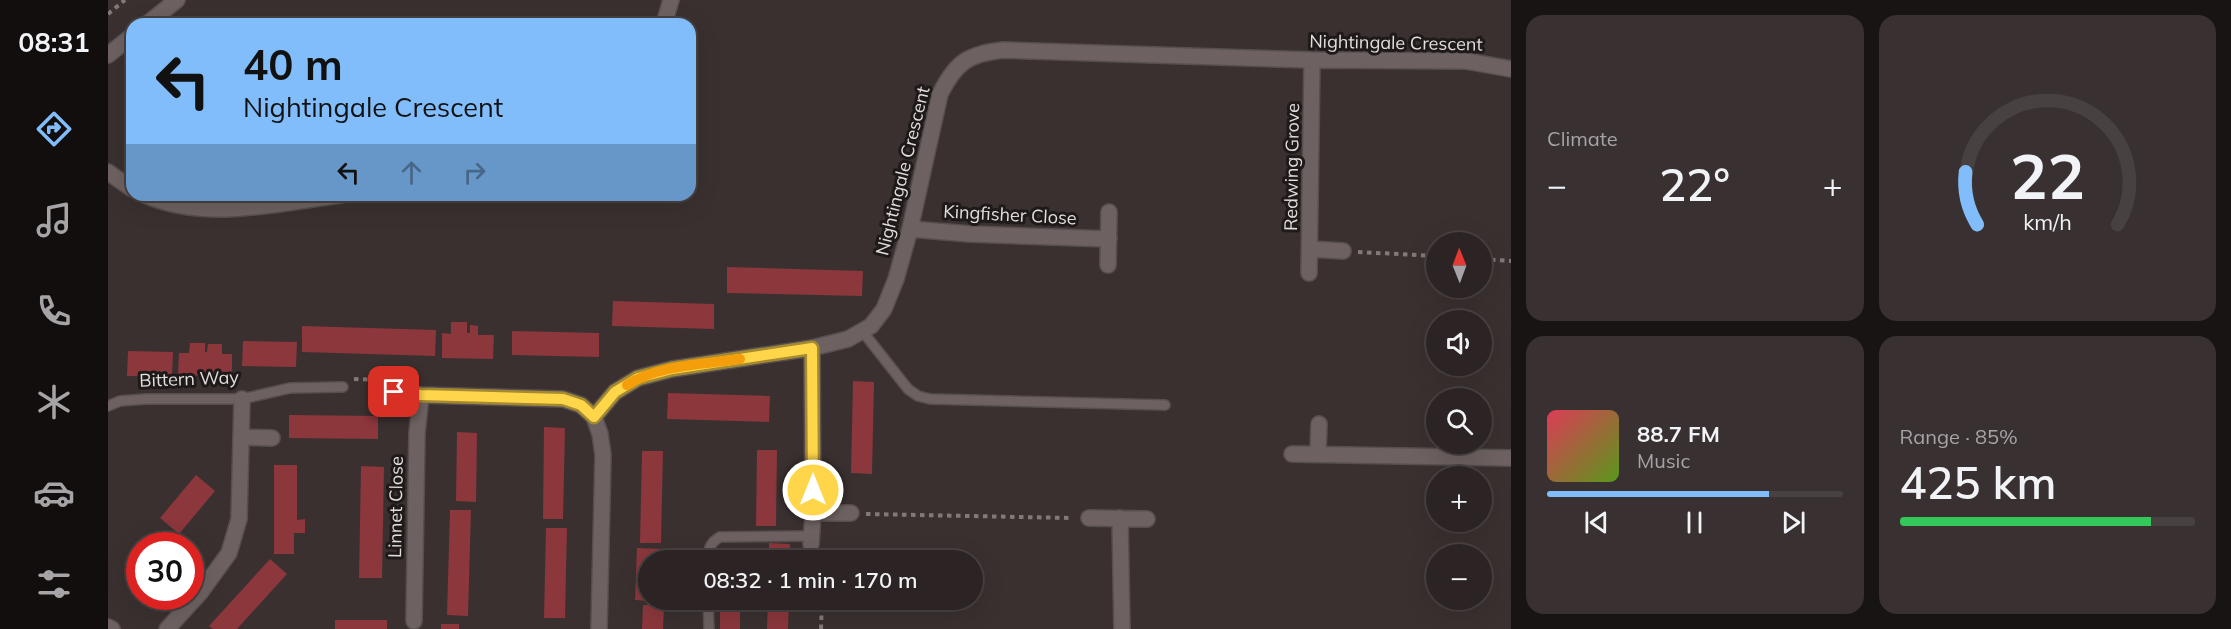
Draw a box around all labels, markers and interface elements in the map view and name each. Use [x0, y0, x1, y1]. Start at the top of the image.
text: 08:31 [18, 25, 90, 59]
street label: Nightingale Crescent [1309, 29, 1483, 56]
text: 40 m [243, 38, 343, 91]
icon: left [144, 42, 222, 120]
street label: Nightingale Crescent [870, 84, 935, 258]
text: Nightingale Crescent [243, 90, 503, 124]
street label: Redwing Grove [1279, 103, 1304, 231]
icon: directions [33, 108, 75, 150]
text: Climate [1547, 126, 1618, 151]
text: 22 [2010, 136, 2085, 215]
icon: left [332, 156, 365, 189]
icon: ahead [395, 156, 428, 189]
icon: right [458, 156, 491, 189]
text: 22° [1659, 156, 1730, 212]
text: − [1547, 164, 1567, 205]
text: + [1823, 164, 1842, 205]
icon: music [33, 199, 75, 241]
street label: Kingfisher Close [943, 200, 1077, 229]
text: km/h [2023, 208, 2071, 235]
north arrow [1426, 232, 1492, 298]
map controls [1426, 232, 1492, 610]
icon: phone [33, 290, 75, 332]
button: sound [1426, 310, 1492, 376]
street label: Bittern Way [139, 365, 240, 392]
pin [368, 366, 419, 417]
icon: arrive [377, 375, 410, 408]
icon: climate [33, 381, 75, 423]
button: search [1426, 388, 1492, 454]
text: 88.7 FM [1637, 420, 1720, 448]
text: Range · 85% [1900, 424, 2018, 449]
text: Music [1637, 448, 1690, 473]
text: 425 km [1900, 454, 2056, 510]
street label: Linnet Close [383, 456, 408, 558]
position arrow [781, 458, 845, 522]
button: + [1426, 466, 1492, 532]
icon: car [33, 472, 75, 514]
icon: previous [1580, 506, 1613, 539]
icon: pause [1678, 506, 1711, 539]
icon: next [1777, 506, 1810, 539]
speed limit sign: 30 [126, 532, 204, 610]
button: − [1426, 544, 1492, 610]
icon: filters [33, 563, 75, 605]
text: 08:32 · 1 min · 170 m [703, 566, 918, 594]

